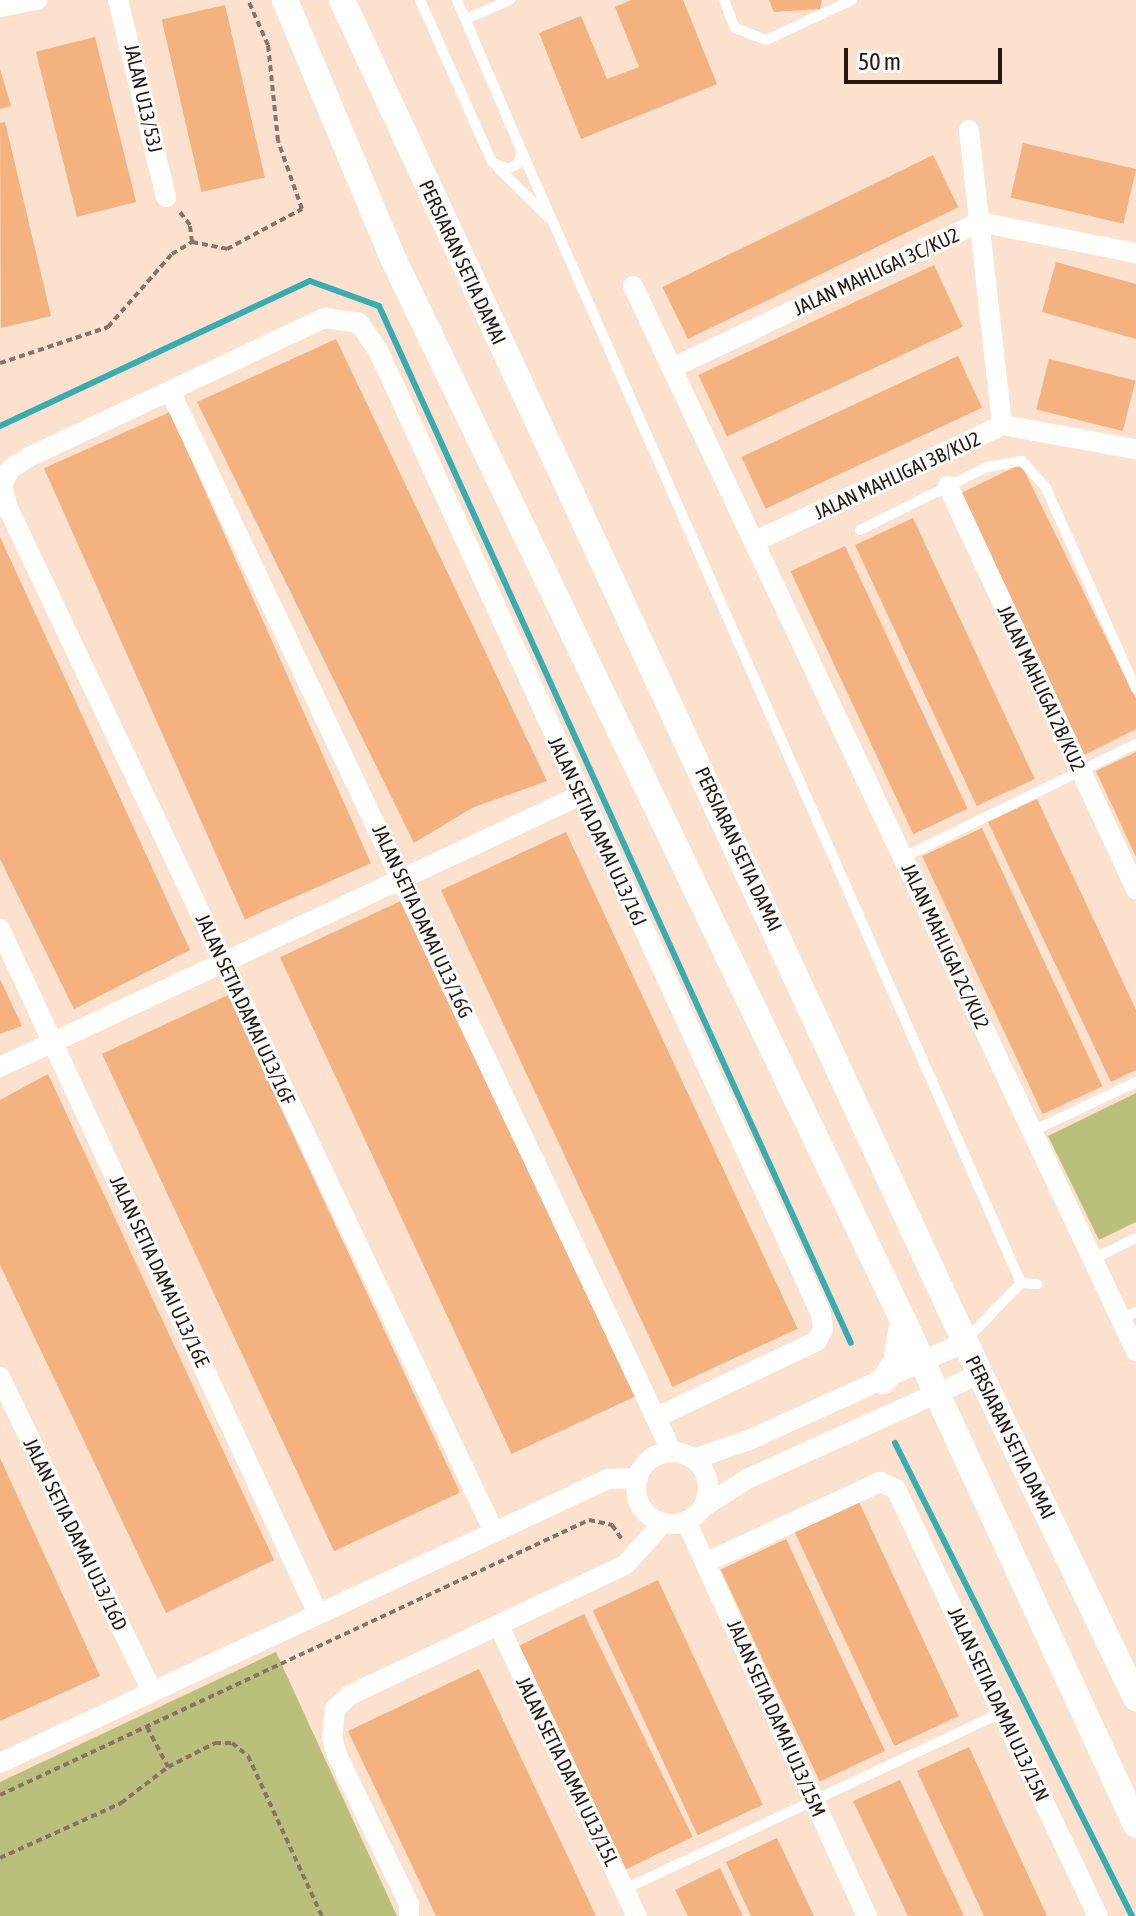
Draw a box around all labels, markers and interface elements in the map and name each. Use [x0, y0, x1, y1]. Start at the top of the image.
scale bar [848, 32, 1006, 82]
street label: JALAN U13/53J [120, 41, 168, 155]
text: 50 m [858, 48, 901, 75]
street label: PERSIARAN SETIA DAMAI [414, 176, 512, 348]
street label: JALAN MAHLIGAI 3C/KU2 [789, 222, 963, 320]
street label: JALAN MAHLIGAI 3B/KU2 [810, 426, 984, 524]
street label: JALAN MAHLIGAI 2B/KU2 [993, 601, 1091, 775]
street label: JALAN SETIA DAMAI U13/16J [544, 732, 652, 930]
street label: PERSIARAN SETIA DAMAI [690, 763, 788, 935]
street label: JALAN SETIA DAMAI U13/16G [368, 821, 478, 1021]
street label: JALAN MAHLIGAI 2C/KU2 [897, 859, 995, 1033]
street label: JALAN SETIA DAMAI U13/16F [191, 910, 301, 1108]
street label: JALAN SETIA DAMAI U13/16E [105, 1172, 215, 1370]
street label: PERSIARAN SETIA DAMAI [961, 1351, 1061, 1523]
street label: JALAN SETIA DAMAI U13/16D [19, 1434, 133, 1634]
street label: JALAN SETIA DAMAI U13/15N [943, 1603, 1055, 1805]
street label: JALAN SETIA DAMAI U13/15M [723, 1616, 831, 1820]
street label: JALAN SETIA DAMAI U13/15L [512, 1672, 624, 1870]

